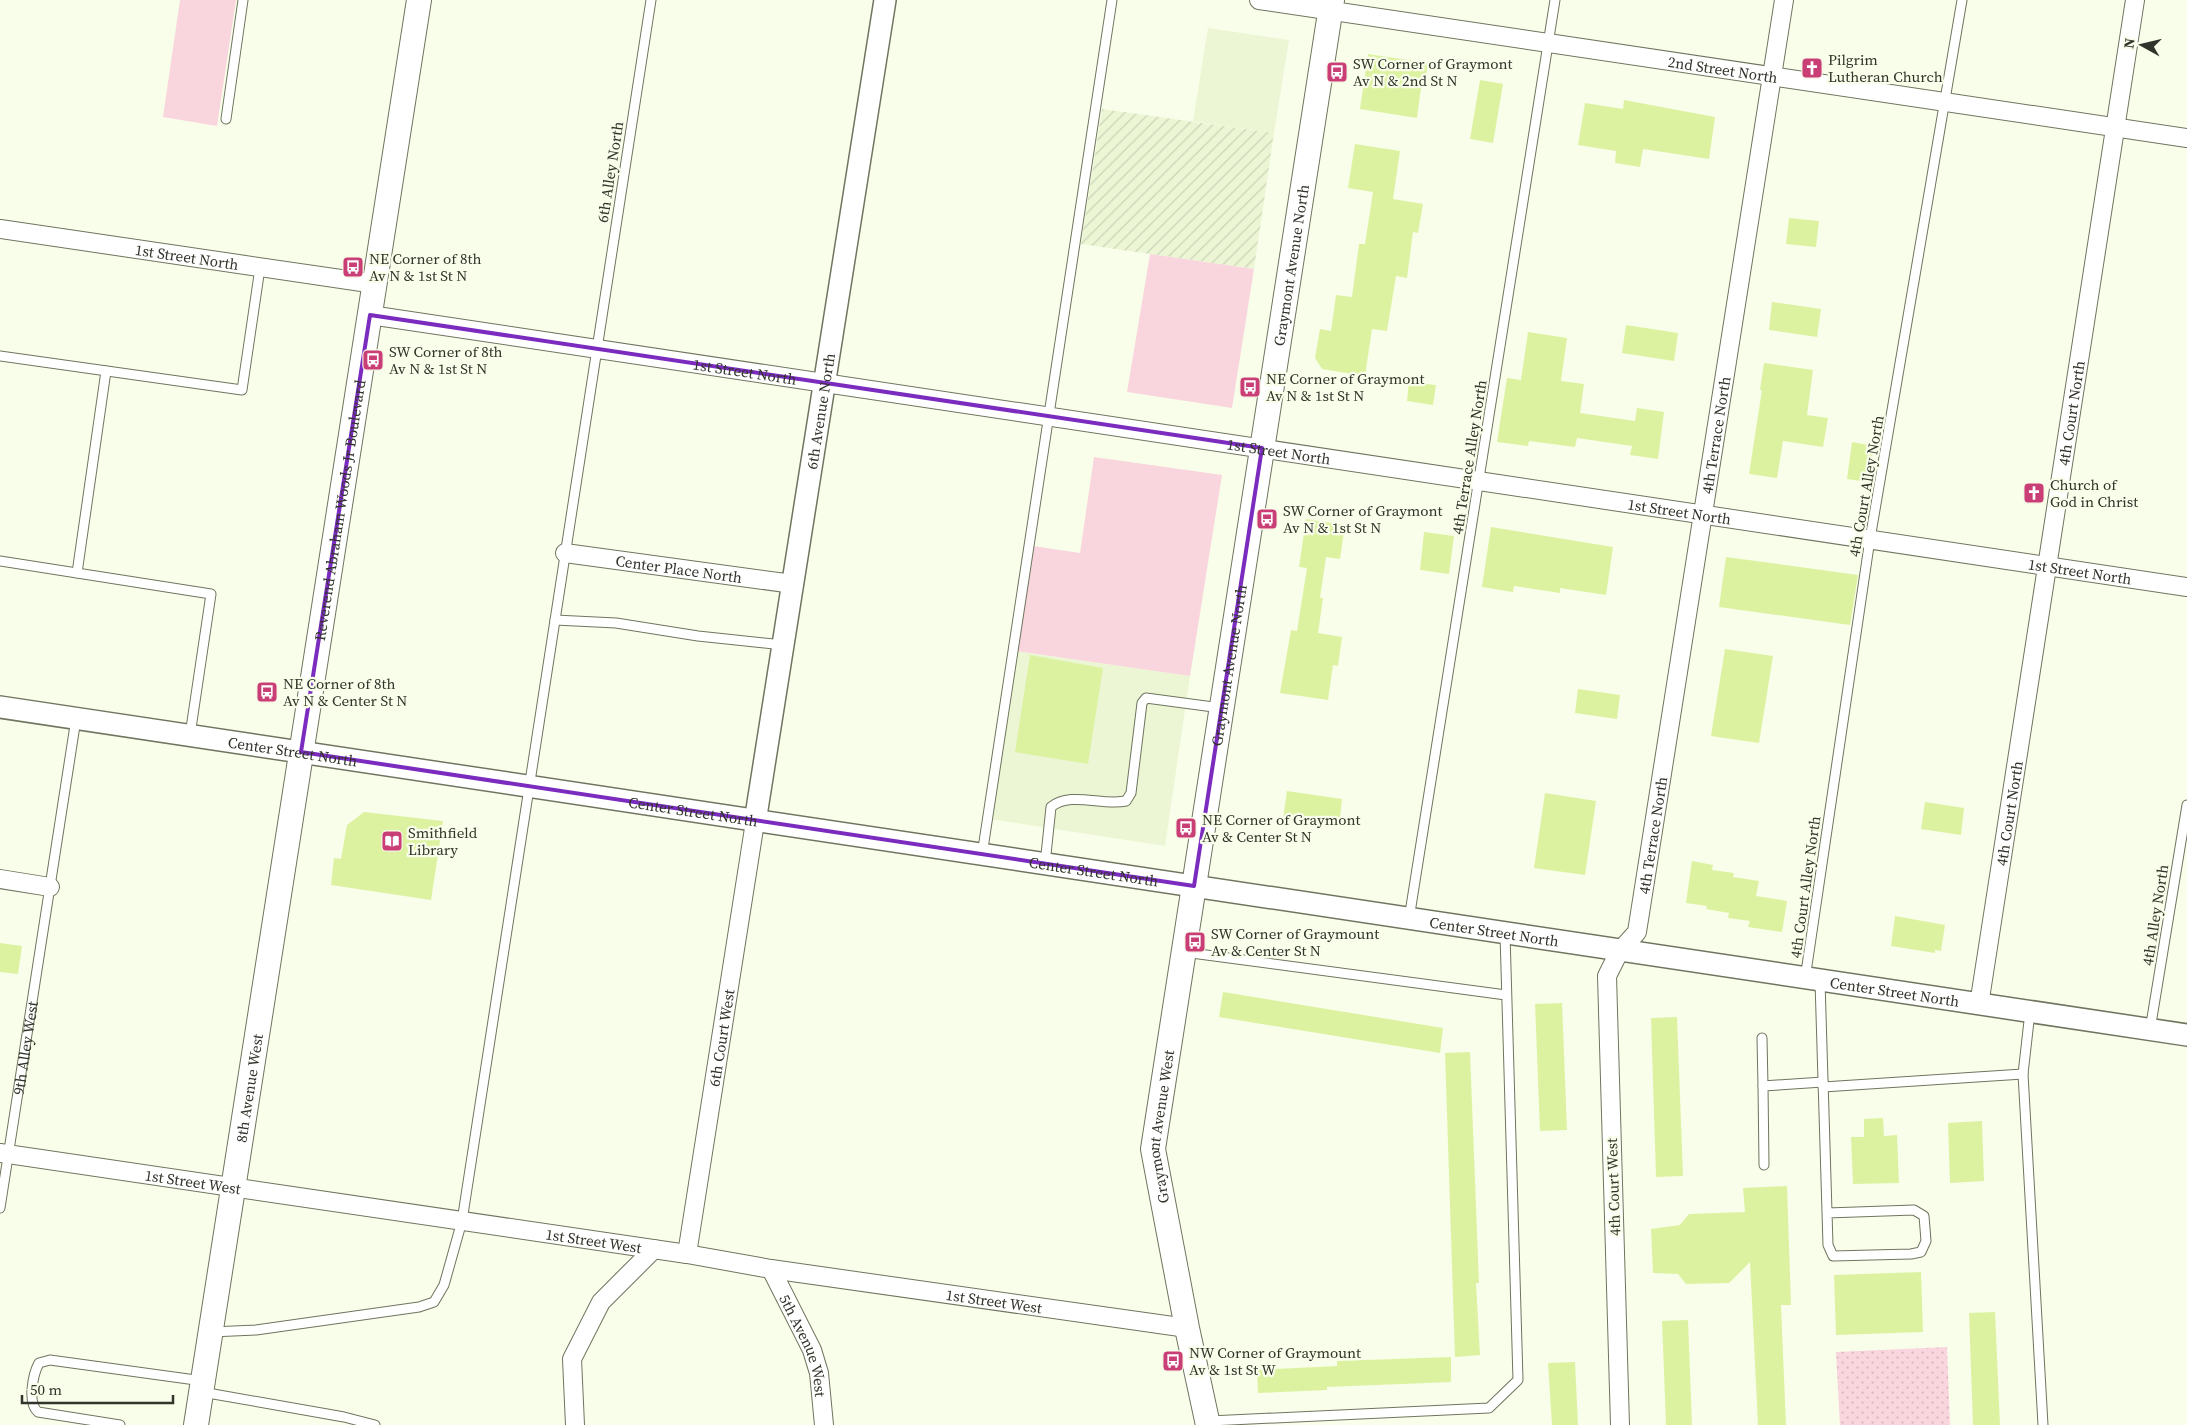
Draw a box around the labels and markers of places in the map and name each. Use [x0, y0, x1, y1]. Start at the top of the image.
place label: Pilgrim Lutheran Church [1828, 49, 1943, 87]
place label: SW Corner of Graymont Av N & 2nd St N [1353, 53, 1513, 91]
church icon: Pilgrim Lutheran Church [1800, 56, 1824, 80]
bus stop icon: SW Corner of Graymont Av N & 2nd St N [1325, 60, 1349, 84]
place label: NE Corner of 8th Av N & 1st St N [369, 248, 481, 286]
bus stop icon: NE Corner of 8th Av N & 1st St N [341, 255, 365, 279]
place label: SW Corner of 8th Av N & 1st St N [389, 341, 503, 379]
bus stop icon: SW Corner of 8th Av N & 1st St N [361, 348, 385, 372]
place label: NE Corner of Graymont Av N & 1st St N [1266, 368, 1424, 406]
bus stop icon: NE Corner of Graymont Av N & 1st St N [1238, 375, 1262, 399]
place label: Church of God in Christ [2050, 474, 2138, 512]
church icon: Church of God in Christ [2022, 481, 2046, 505]
place label: SW Corner of Graymont Av N & 1st St N [1283, 500, 1443, 538]
bus stop icon: SW Corner of Graymont Av N & 1st St N [1255, 507, 1279, 531]
place label: NE Corner of 8th Av N & Center St N [283, 673, 407, 711]
bus stop icon: NE Corner of 8th Av N & Center St N [255, 680, 279, 704]
place label: NE Corner of Graymont Av & Center St N [1202, 809, 1360, 847]
bus stop icon: NE Corner of Graymont Av & Center St N [1174, 816, 1198, 840]
place label: Smithfield Library [408, 822, 478, 860]
library icon: Smithfield Library [380, 829, 404, 853]
place label: SW Corner of Graymount Av & Center St N [1211, 923, 1379, 961]
bus stop icon: SW Corner of Graymount Av & Center St N [1183, 930, 1207, 954]
place label: NW Corner of Graymount Av & 1st St W [1189, 1342, 1361, 1380]
bus stop icon: NW Corner of Graymount Av & 1st St W [1161, 1349, 1185, 1373]

